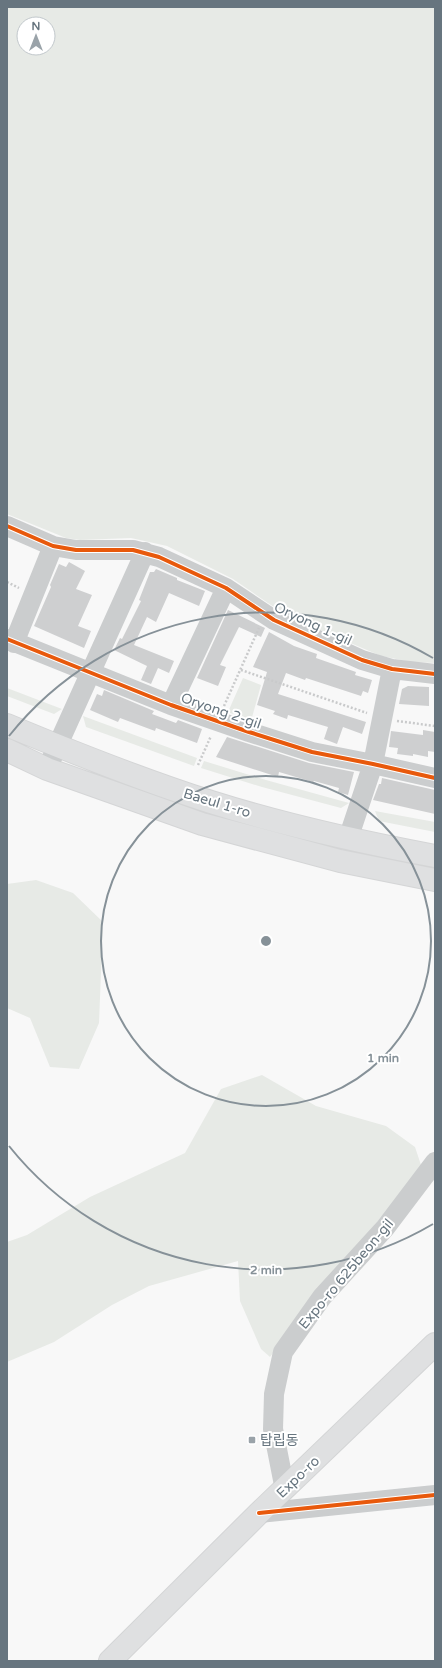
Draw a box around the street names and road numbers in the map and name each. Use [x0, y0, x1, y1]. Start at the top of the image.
street label: Oryong 1-gil [271, 599, 355, 649]
street label: Oryong 2-gil [179, 689, 263, 733]
street label: Baeul 1-ro [181, 785, 253, 821]
street label: Expo-ro 625beon-gil [295, 1215, 397, 1333]
street label: Expo-ro [273, 1452, 323, 1502]

